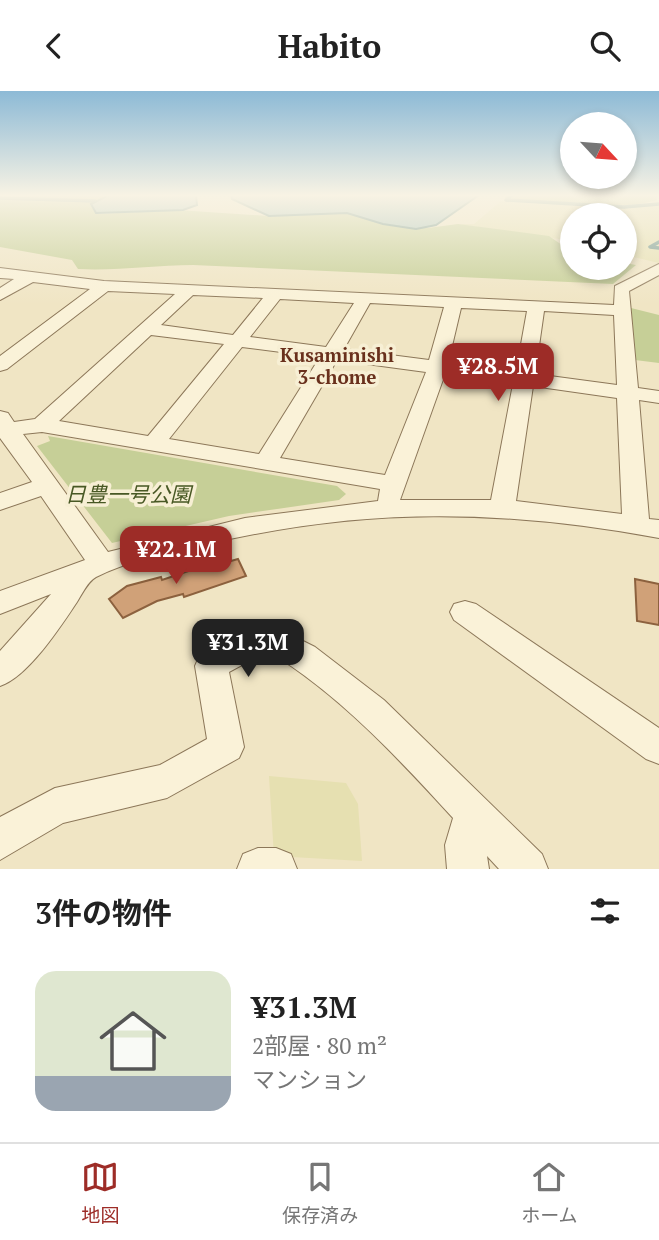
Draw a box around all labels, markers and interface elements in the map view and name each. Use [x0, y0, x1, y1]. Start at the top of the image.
text: Habito [278, 25, 381, 67]
icon: back [35, 27, 73, 65]
icon: search [586, 27, 624, 65]
north arrow [560, 112, 637, 189]
map controls [560, 112, 637, 280]
button: locate [560, 203, 637, 280]
district label: Kusaminishi 3-chome [280, 342, 394, 389]
pin: ¥28.5M [441, 343, 555, 403]
text: ¥28.5M [458, 350, 538, 381]
park label: 日豊一号公園 [65, 480, 194, 508]
pin: ¥22.1M [119, 526, 233, 586]
text: ¥22.1M [136, 533, 216, 564]
pin: ¥31.3M [191, 619, 305, 679]
text: ¥31.3M [208, 626, 288, 657]
icon: filters [586, 892, 624, 930]
text: 3件の物件 [35, 893, 172, 933]
text: ¥31.3M [252, 987, 357, 1027]
icon: home [91, 999, 175, 1083]
text: 2部屋 · 80 m² [252, 1030, 387, 1061]
text: マンション [252, 1064, 367, 1095]
tab: 地図 [81, 1158, 119, 1227]
tab: 保存済み [282, 1158, 358, 1227]
tab: ホーム [521, 1158, 578, 1227]

